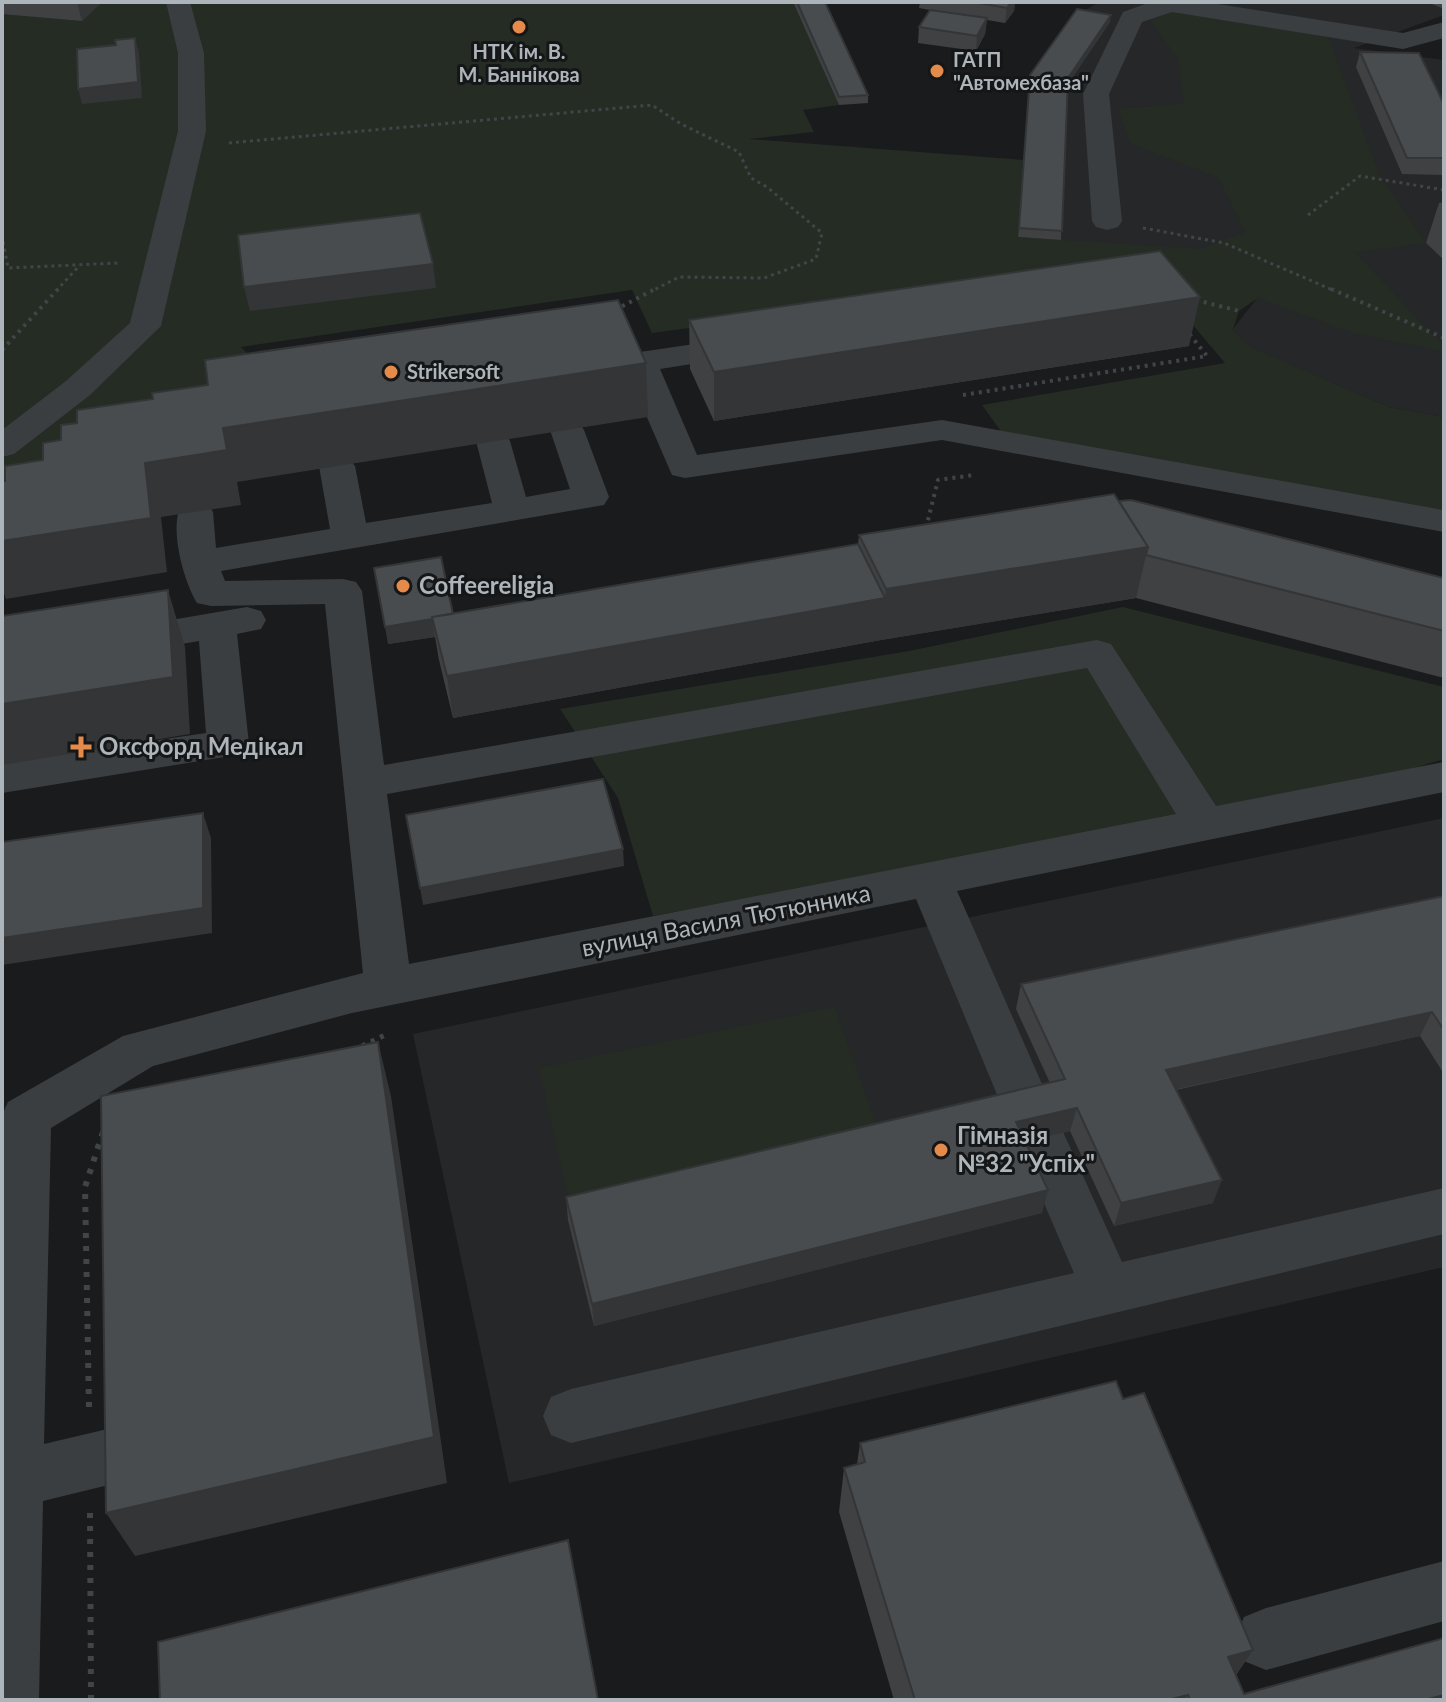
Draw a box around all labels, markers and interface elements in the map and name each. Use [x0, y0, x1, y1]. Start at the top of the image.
marker: НТК ім. В. М. Баннікова [510, 18, 528, 36]
place label: НТК ім. В. М. Баннікова [458, 39, 580, 86]
place label: ГАТП "Автомехбаза" [953, 47, 1089, 94]
marker: ГАТП "Автомехбаза" [928, 62, 946, 80]
place label: Strikersoft [407, 359, 501, 383]
marker: Strikersoft [382, 363, 400, 381]
place label: Coffeereligia [419, 570, 554, 599]
marker: Coffeereligia [394, 577, 412, 595]
place label: Оксфорд Медікал [99, 731, 304, 760]
marker: Оксфорд Медікал [70, 736, 92, 758]
street label: вулиця Василя Тютюнника [579, 877, 873, 962]
place label: Гімназія №32 "Успіх" [957, 1120, 1095, 1177]
marker: Гімназія №32 "Успіх" [932, 1141, 950, 1159]

